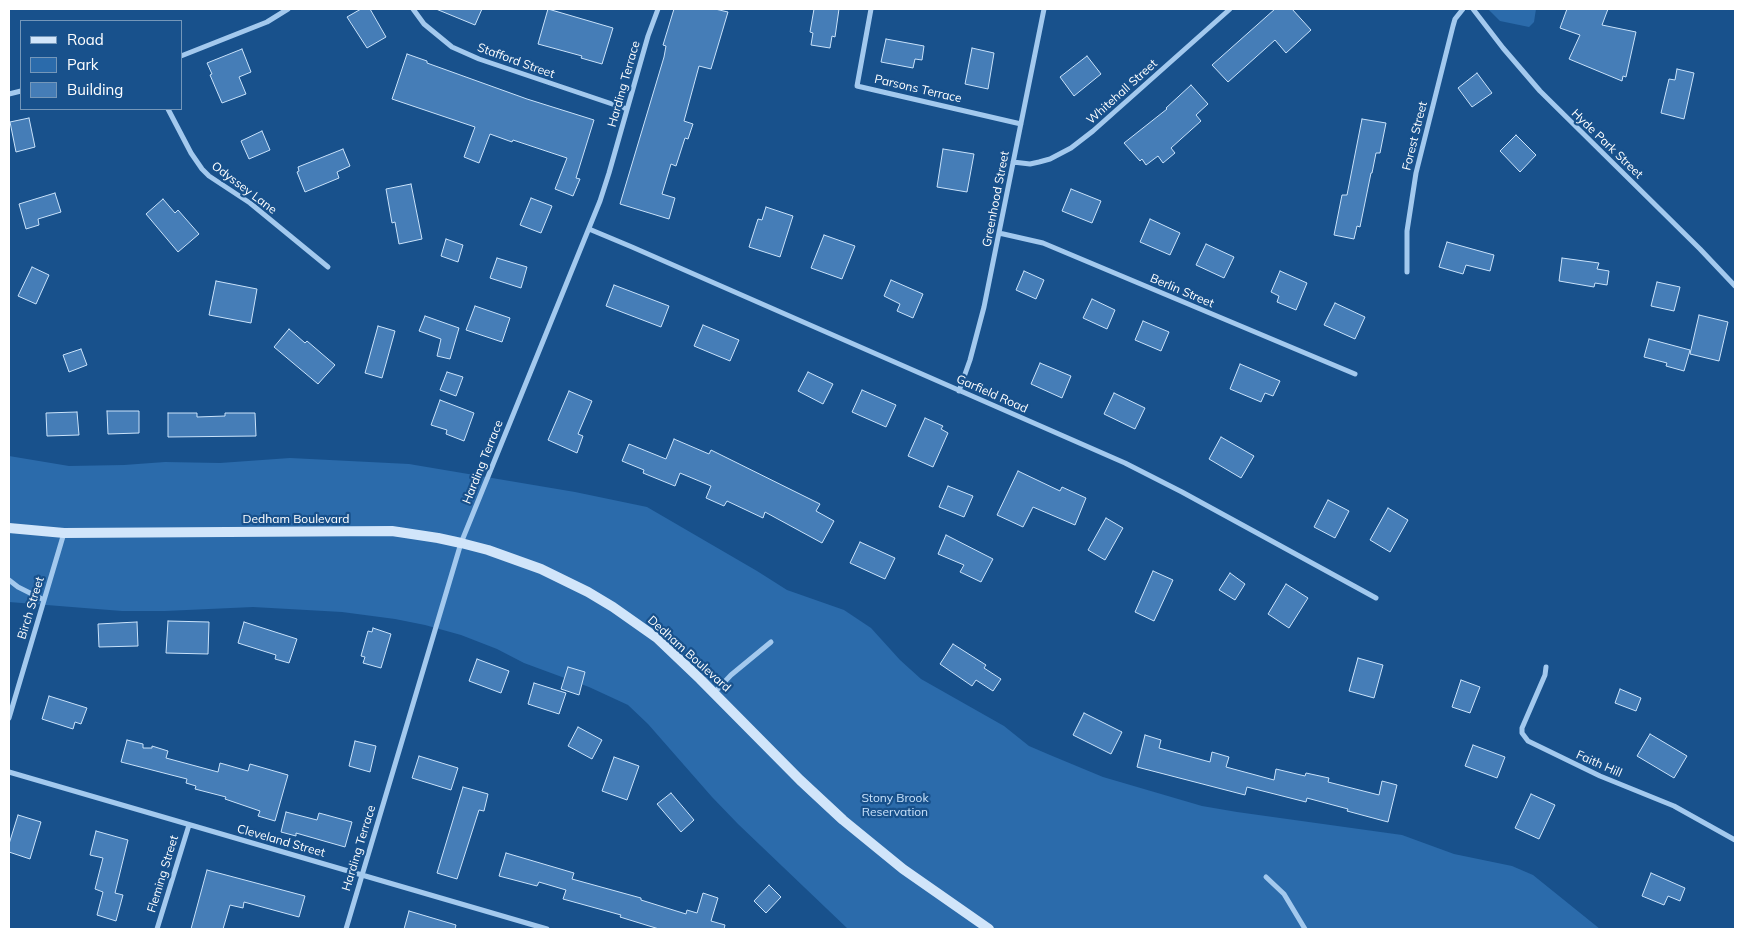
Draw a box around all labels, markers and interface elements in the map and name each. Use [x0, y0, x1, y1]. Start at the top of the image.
legend [20, 20, 182, 110]
text: Road [67, 30, 104, 49]
street label: Harding Terrace [605, 39, 643, 129]
street label: Stafford Street [475, 40, 557, 82]
text: Park [67, 55, 99, 74]
street label: Whitehall Street [1084, 56, 1160, 128]
street label: Parsons Terrace [873, 72, 963, 106]
text: Building [67, 80, 123, 99]
street label: Forest Street [1399, 100, 1431, 172]
street label: Hyde Park Street [1568, 106, 1646, 182]
street label: Greenhood Street [980, 150, 1012, 248]
street label: Odyssey Lane [209, 159, 279, 217]
street label: Berlin Street [1148, 271, 1216, 311]
street label: Garfield Road [954, 372, 1030, 416]
street label: Harding Terrace [460, 418, 506, 506]
street label: Dedham Boulevard [243, 512, 349, 526]
street label: Birch Street [15, 575, 47, 641]
street label: Dedham Boulevard [645, 613, 733, 695]
street label: Faith Hill [1574, 748, 1624, 780]
park label: Stony Brook Reservation [861, 791, 929, 819]
street label: Harding Terrace [339, 803, 379, 893]
street label: Cleveland Street [235, 822, 327, 860]
street label: Fleming Street [144, 834, 182, 914]

